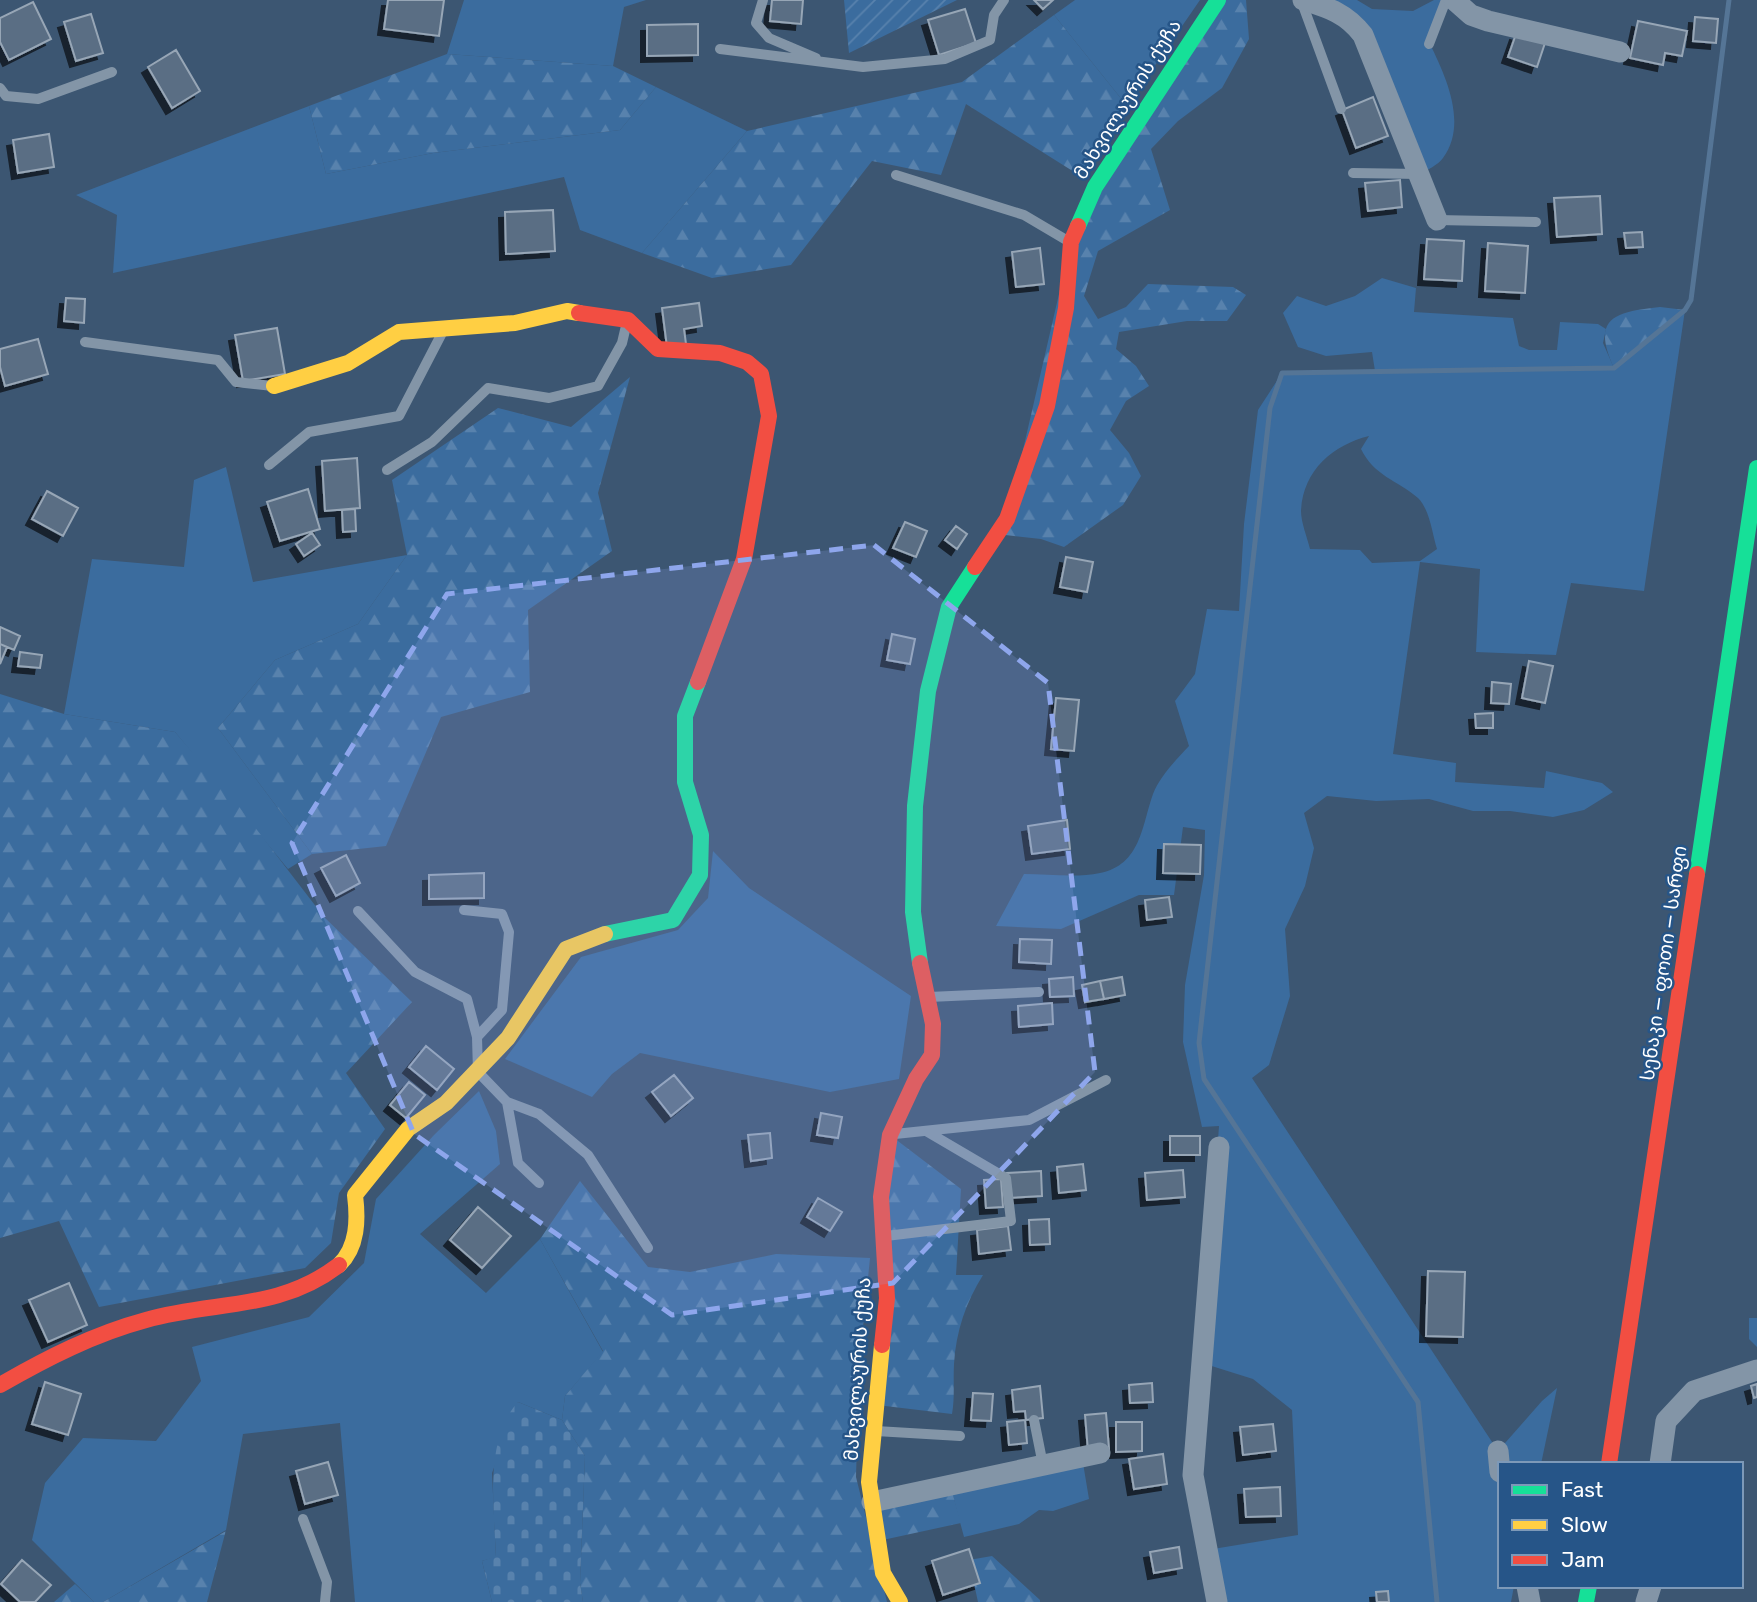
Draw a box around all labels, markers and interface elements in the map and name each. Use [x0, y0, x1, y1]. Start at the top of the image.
street label: მახვილაურის ქუჩა [1069, 15, 1187, 184]
street label: სენაკი — ფოთი — სარფი [1636, 844, 1691, 1082]
street label: მახვილაურის ქუჩა [840, 1277, 876, 1462]
legend [1498, 1462, 1743, 1588]
text: Fast [1561, 1477, 1603, 1502]
text: Slow [1561, 1512, 1608, 1537]
text: Jam [1561, 1547, 1605, 1572]

